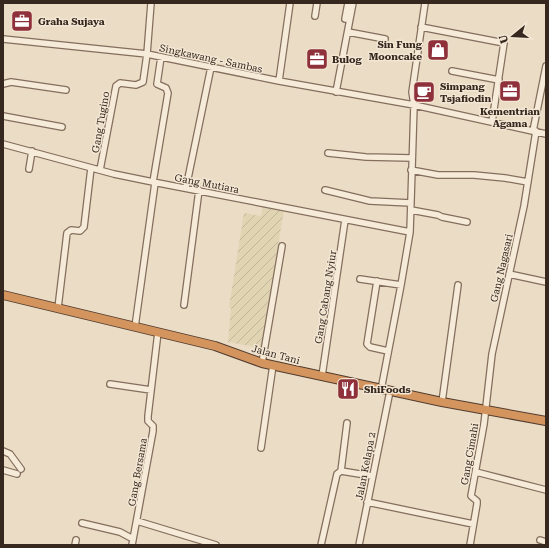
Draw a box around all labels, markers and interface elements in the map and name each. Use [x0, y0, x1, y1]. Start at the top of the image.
office icon: Graha Sujaya [9, 8, 35, 34]
place label: Graha Sujaya [38, 16, 105, 27]
north arrow [493, 16, 533, 56]
text: U [496, 32, 511, 45]
shop icon: Sin Fung Mooncake [425, 37, 451, 63]
place label: Sin Fung Mooncake [369, 39, 423, 62]
street label: Singkawang - Sambas [158, 42, 264, 75]
office icon: Bulog [304, 46, 330, 72]
place label: Bulog [332, 54, 362, 65]
office icon: Kementrian Agama [497, 78, 523, 104]
cafe icon: Simpang Tsjafiodin [411, 79, 437, 105]
place label: Simpang Tsjafiodin [440, 81, 491, 104]
street label: Gang Tugino [90, 90, 111, 154]
place label: Kementrian Agama [480, 106, 540, 129]
street label: Gang Mutiara [174, 172, 241, 195]
street label: Gang Nagasari [488, 233, 515, 303]
street label: Gang Cabang Nyiur [313, 250, 338, 345]
street label: Jalan Tani [251, 343, 301, 366]
restaurant icon: ShiFoods [335, 376, 361, 402]
place label: ShiFoods [364, 384, 411, 395]
street label: Gang Cimahi [459, 422, 480, 486]
street label: Jalan Kelapa 2 [353, 431, 378, 501]
street label: Gang Bersama [126, 437, 149, 507]

